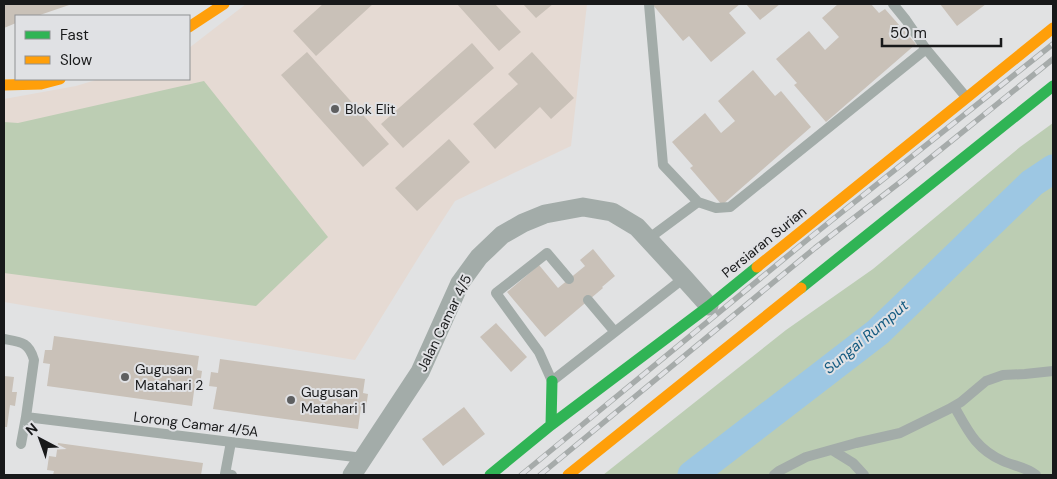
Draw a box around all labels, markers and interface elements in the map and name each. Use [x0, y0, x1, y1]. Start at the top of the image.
legend [15, 15, 190, 80]
scale bar [882, 15, 1001, 47]
text: 50 m [890, 23, 927, 43]
text: Fast [60, 25, 89, 45]
text: Slow [60, 50, 93, 70]
place label: Blok Elit [345, 100, 396, 118]
marker: Blok Elit [329, 103, 341, 115]
street label: Persiaran Surian [718, 202, 810, 282]
street label: Jalan Camar 4/5 [413, 271, 475, 375]
water label: Sungai Rumput [819, 295, 913, 378]
place label: Gugusan Matahari 2 [135, 360, 203, 394]
marker: Gugusan Matahari 2 [119, 371, 131, 383]
place label: Gugusan Matahari 1 [301, 383, 366, 417]
marker: Gugusan Matahari 1 [285, 394, 297, 406]
street label: Lorong Camar 4/5A [133, 407, 259, 441]
north arrow [15, 414, 65, 464]
text: N [22, 419, 41, 439]

